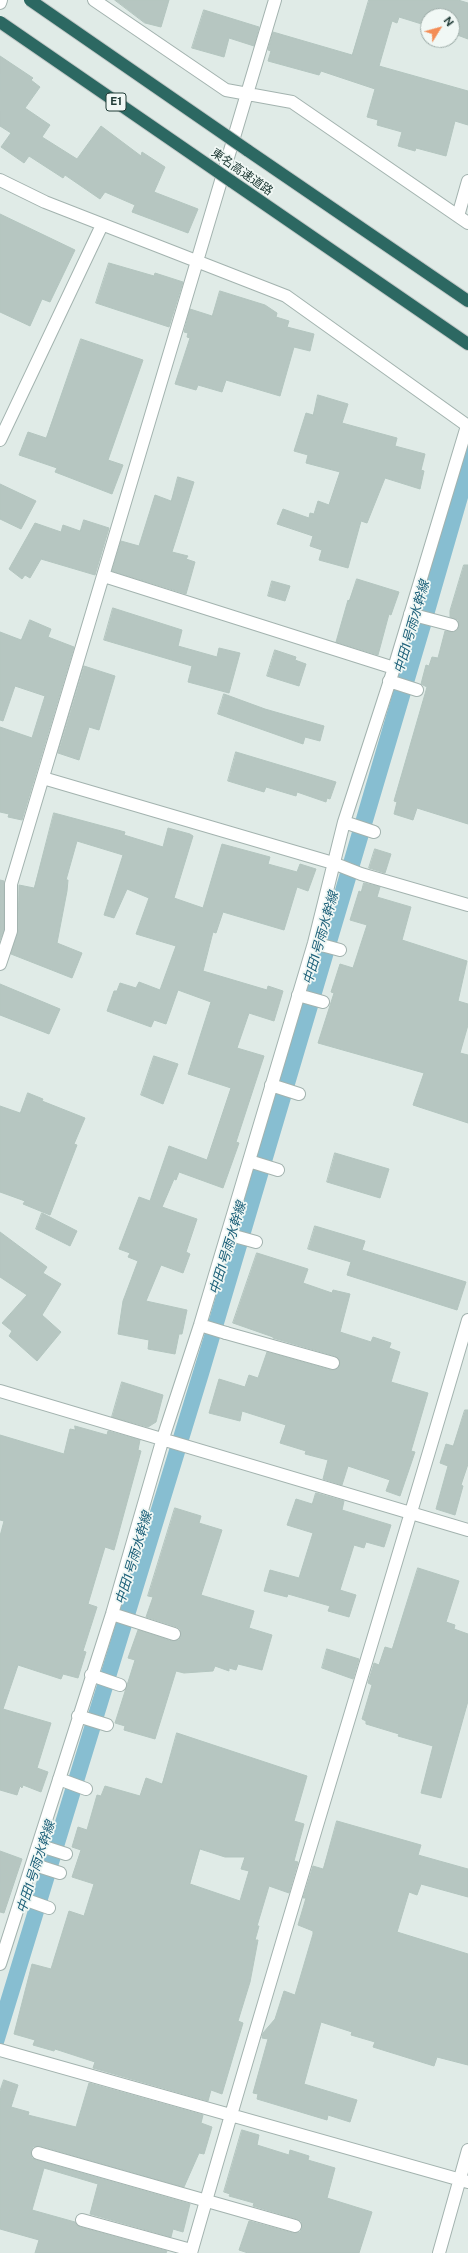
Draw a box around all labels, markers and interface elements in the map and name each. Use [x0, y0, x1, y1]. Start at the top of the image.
north arrow [420, 8, 460, 48]
text: N [441, 14, 456, 28]
road number: E1 [106, 93, 126, 111]
street label: 東名高速道路 [208, 145, 276, 199]
water label: 中田1号雨水幹線 [391, 579, 433, 675]
water label: 中田1号雨水幹線 [300, 890, 342, 986]
water label: 中田1号雨水幹線 [206, 1200, 250, 1296]
water label: 中田1号雨水幹線 [112, 1510, 156, 1606]
water label: 中田1号雨水幹線 [14, 1819, 58, 1915]

